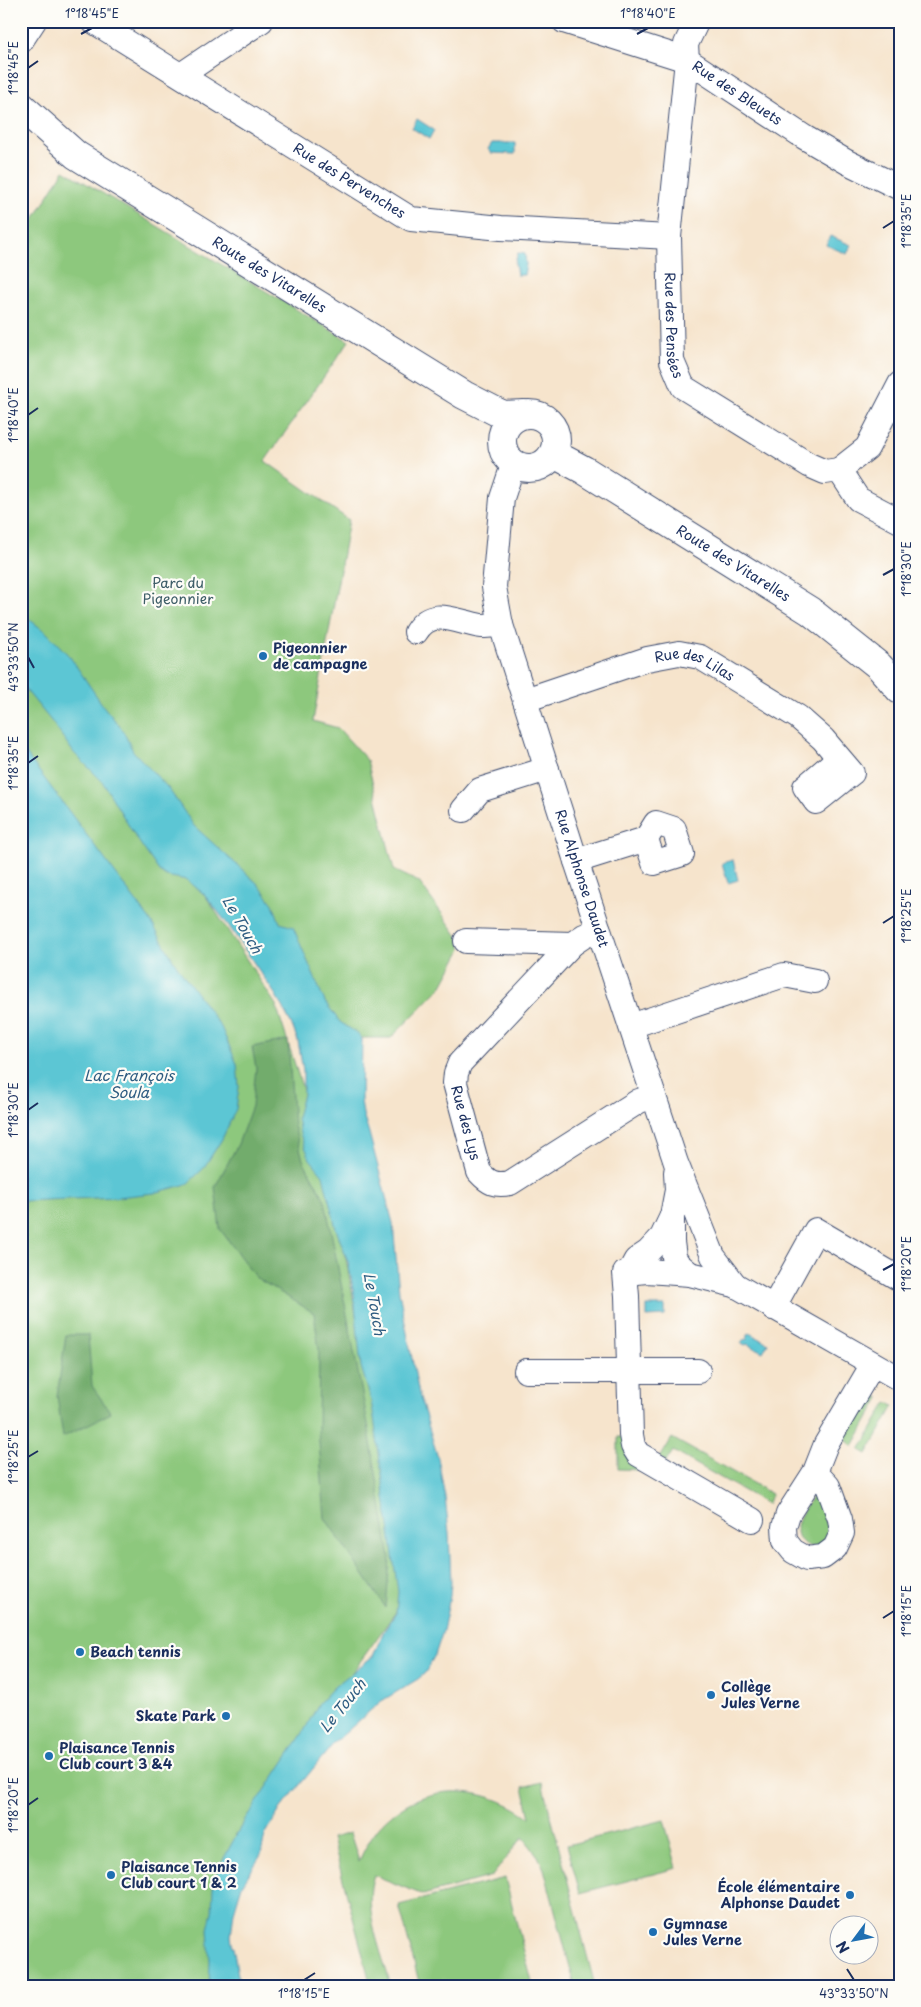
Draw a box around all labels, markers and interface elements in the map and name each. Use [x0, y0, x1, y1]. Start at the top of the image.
text: 1°18'45"E [65, 4, 119, 22]
text: 1°18'40"E [620, 4, 676, 22]
text: 1°18'45"E [4, 41, 22, 95]
street label: Rue des Bleuets [688, 55, 787, 130]
street label: Rue des Pervenches [289, 137, 410, 223]
text: 1°18'35"E [897, 194, 915, 248]
street label: Route des Vitarelles [208, 231, 331, 318]
street label: Rue des Pensées [660, 272, 689, 381]
text: 1°18'40"E [4, 387, 22, 443]
street label: Route des Vitarelles [672, 519, 795, 606]
text: 1°18'30"E [897, 541, 915, 597]
park label: Parc du Pigeonnier [143, 572, 214, 609]
text: 43°33'50"N [4, 622, 22, 692]
place label: Pigeonnier de campagne [273, 637, 368, 674]
street label: Rue des Lilas [653, 642, 739, 686]
marker: Pigeonnier de campagne [257, 650, 269, 662]
text: 1°18'35"E [4, 736, 22, 790]
street label: Rue Alphonse Daudet [550, 807, 615, 950]
text: 1°18'25"E [897, 889, 915, 943]
water label: Le Touch [218, 891, 269, 958]
water label: Lac François Soula [84, 1063, 175, 1103]
text: 1°18'30"E [4, 1082, 22, 1138]
street label: Rue des Lys [446, 1083, 486, 1162]
text: 1°18'20"E [897, 1236, 915, 1292]
water label: Le Touch [359, 1271, 392, 1337]
text: 1°18'25"E [4, 1430, 22, 1484]
text: 1°18'15"E [897, 1585, 915, 1637]
place label: Beach tennis [90, 1641, 181, 1662]
marker: Beach tennis [74, 1646, 86, 1658]
water label: Le Touch [313, 1673, 371, 1737]
place label: Collège Jules Verne [721, 1676, 800, 1713]
marker: Collège Jules Verne [705, 1689, 717, 1701]
place label: Skate Park [136, 1705, 217, 1726]
marker: Skate Park [220, 1710, 232, 1722]
place label: Plaisance Tennis Club court 3 &4 [59, 1737, 175, 1774]
marker: Plaisance Tennis Club court 3 &4 [43, 1750, 55, 1762]
text: 1°18'20"E [4, 1777, 22, 1833]
place label: Plaisance Tennis Club court 1 & 2 [121, 1856, 237, 1893]
marker: Plaisance Tennis Club court 1 & 2 [105, 1869, 117, 1881]
place label: École élémentaire Alphonse Daudet [717, 1876, 840, 1913]
marker: École élémentaire Alphonse Daudet [844, 1889, 856, 1901]
place label: Gymnase Jules Verne [663, 1913, 742, 1950]
north arrow [828, 1914, 878, 1964]
marker: Gymnase Jules Verne [647, 1926, 659, 1938]
text: N [831, 1937, 854, 1957]
text: 1°18'15"E [278, 1984, 330, 2002]
text: 43°33'50"N [819, 1984, 889, 2002]

